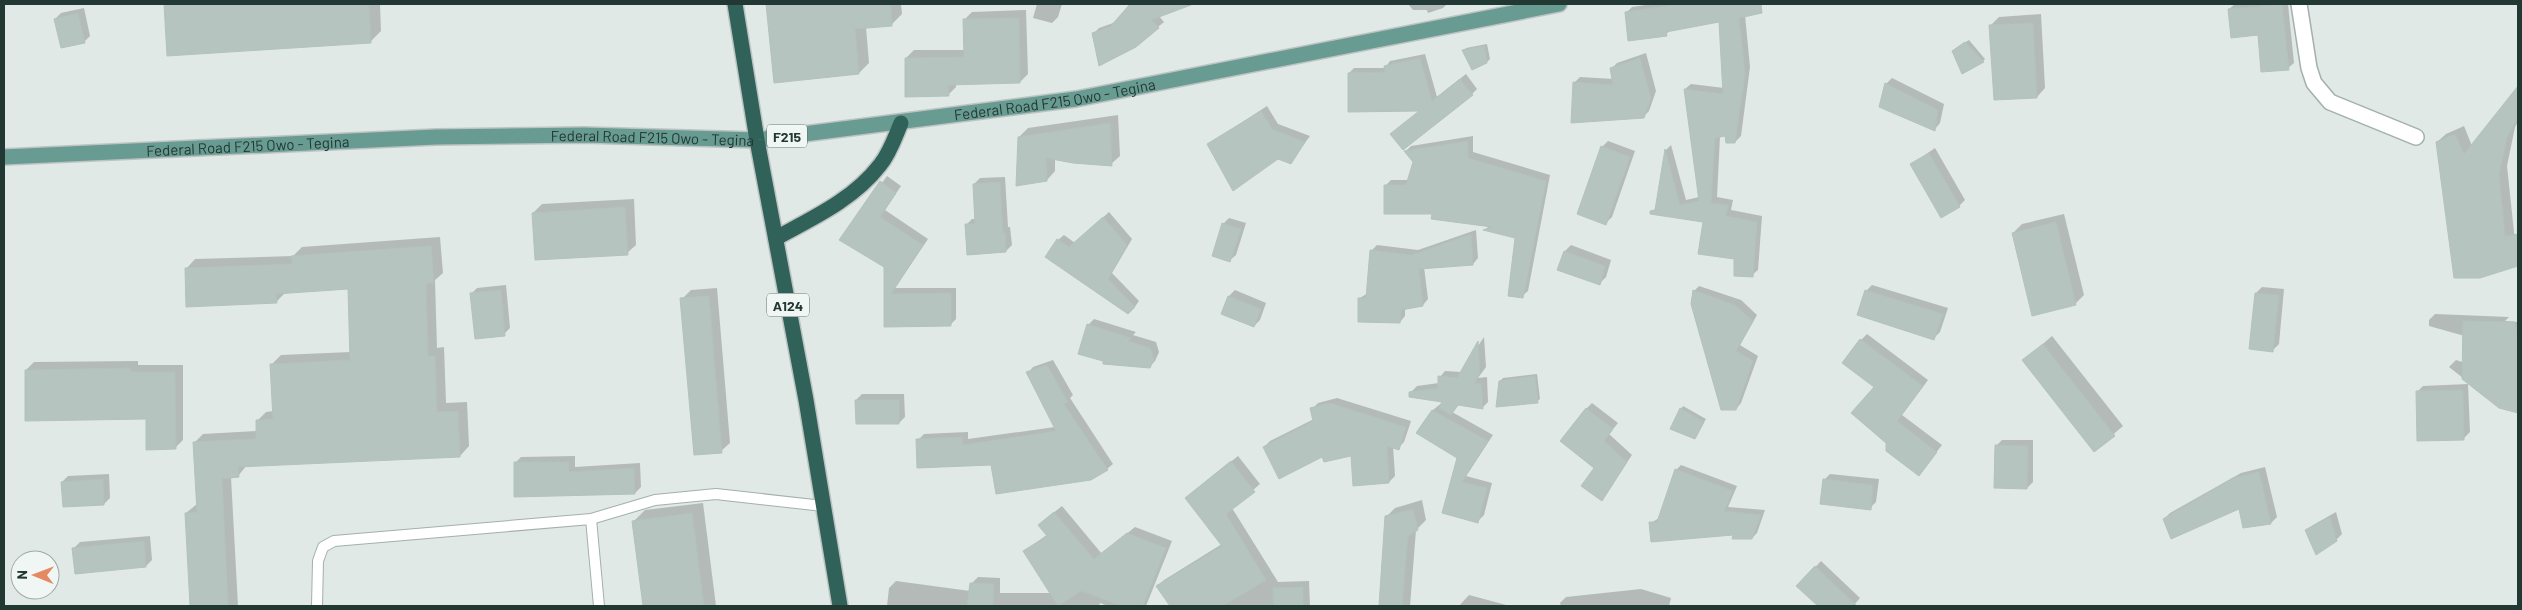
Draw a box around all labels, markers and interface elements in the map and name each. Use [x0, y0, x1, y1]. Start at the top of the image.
street label: Federal Road F215 Owo - Tegina [953, 75, 1157, 124]
road number: F215 [767, 124, 807, 148]
street label: Federal Road F215 Owo - Tegina [551, 126, 754, 149]
street label: Federal Road F215 Owo - Tegina [146, 132, 350, 159]
road number: A124 [767, 294, 809, 316]
north arrow [10, 550, 60, 600]
text: N [13, 570, 30, 580]

